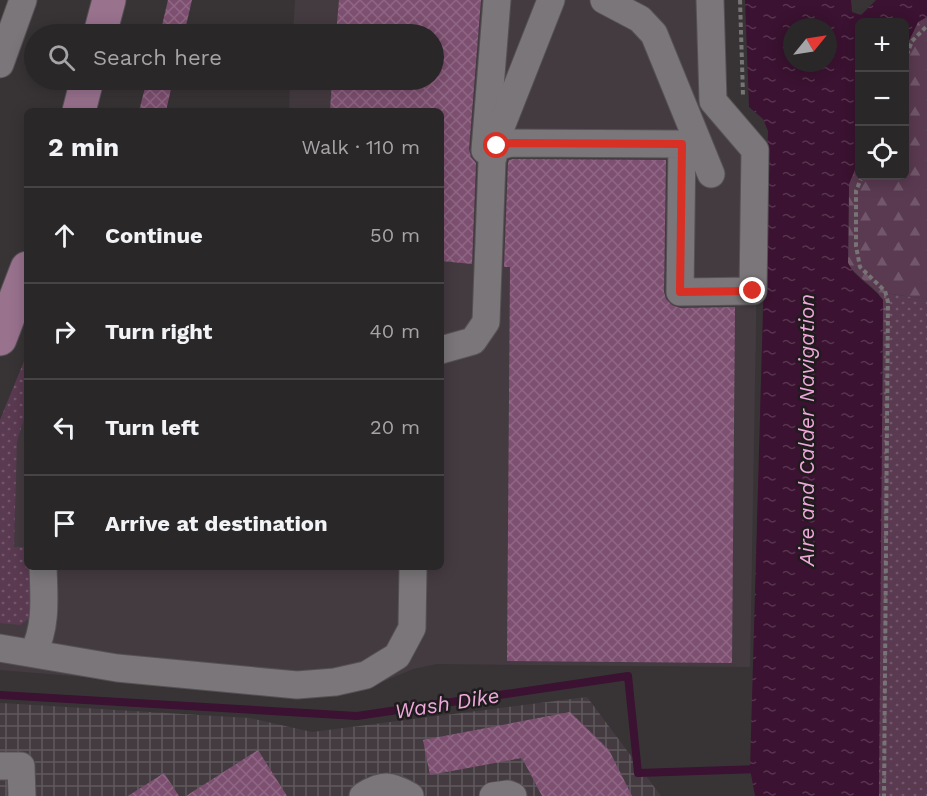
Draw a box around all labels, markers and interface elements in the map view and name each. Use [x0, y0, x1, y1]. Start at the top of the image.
north arrow [783, 18, 837, 72]
map controls [855, 18, 909, 180]
button: + [855, 18, 909, 72]
search box [24, 24, 444, 90]
icon: search [45, 41, 78, 74]
text: Search here [93, 45, 222, 70]
button: − [855, 72, 909, 126]
button: locate [855, 126, 909, 180]
text: 2 min [48, 132, 119, 162]
route start [483, 132, 509, 158]
text: Walk · 110 m [302, 135, 420, 159]
icon: ahead [48, 219, 81, 252]
text: Continue [105, 223, 203, 248]
text: 50 m [370, 223, 420, 247]
route end [739, 277, 765, 303]
water label: Aire and Calder Navigation [794, 294, 819, 567]
icon: right [48, 315, 81, 348]
text: Turn right [105, 319, 212, 344]
text: 40 m [369, 319, 420, 343]
icon: left [48, 411, 81, 444]
text: Turn left [105, 415, 199, 440]
text: 20 m [370, 415, 420, 439]
icon: arrive [48, 507, 81, 540]
text: Arrive at destination [105, 511, 328, 536]
water label: Wash Dike [393, 682, 501, 724]

